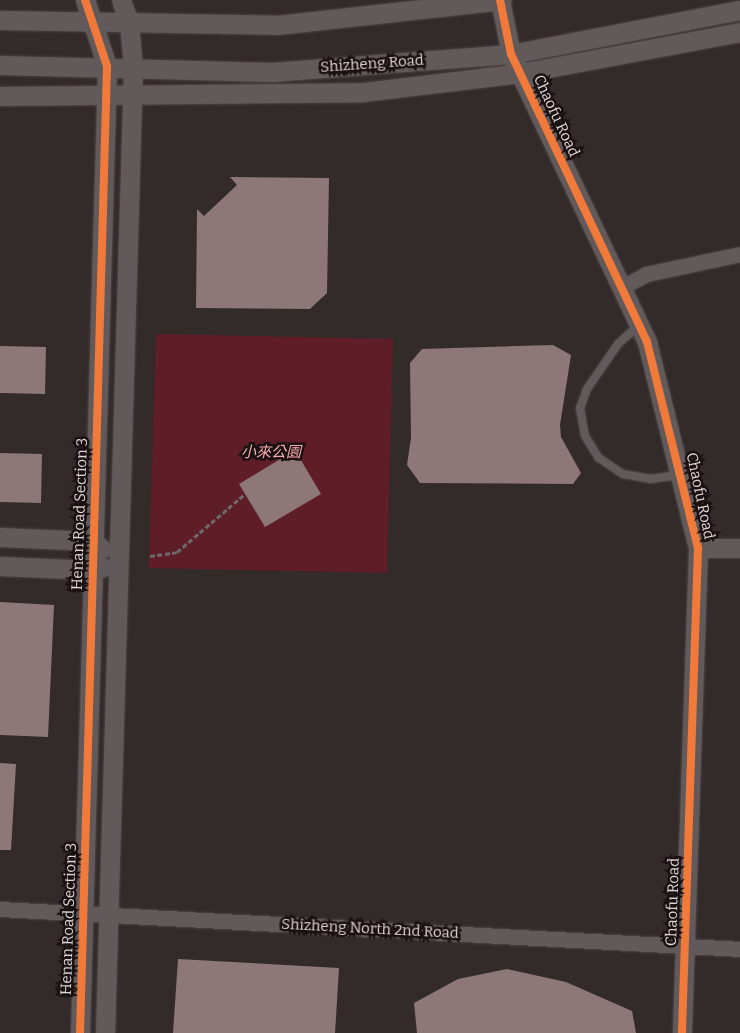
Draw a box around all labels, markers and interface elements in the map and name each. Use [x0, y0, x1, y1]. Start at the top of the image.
street label: Shizheng Road [320, 51, 424, 77]
street label: Chaofu Road [529, 72, 583, 160]
street label: Henan Road Section 3 [68, 438, 92, 590]
park label: 小來公園 [241, 444, 301, 462]
street label: Chaofu Road [682, 451, 718, 541]
street label: Henan Road Section 3 [57, 843, 81, 995]
street label: Chaofu Road [662, 858, 684, 946]
street label: Shizheng North 2nd Road [281, 915, 459, 943]

